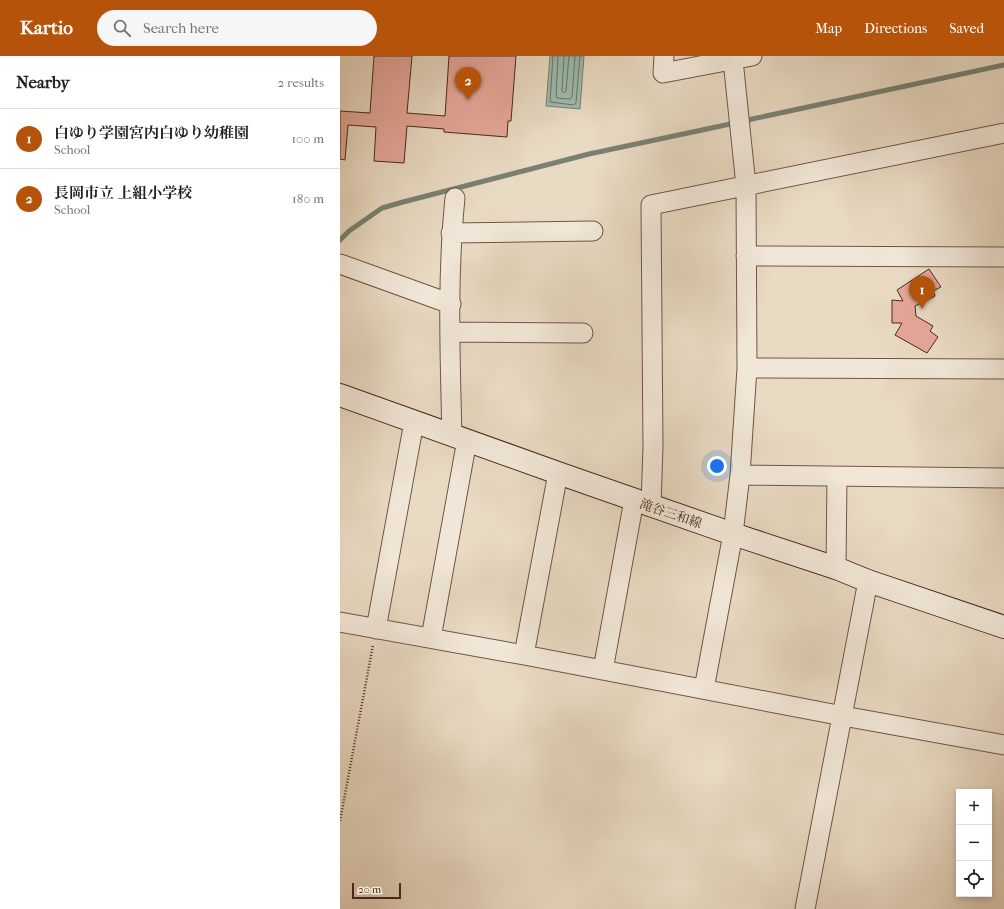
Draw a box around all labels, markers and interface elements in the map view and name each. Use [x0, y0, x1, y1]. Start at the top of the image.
search box [97, 10, 377, 46]
text: Kartio [20, 17, 73, 39]
icon: search [111, 17, 133, 39]
text: Search here [143, 19, 219, 37]
text: Map [815, 20, 842, 37]
text: Directions [864, 20, 927, 37]
text: Saved [949, 20, 984, 37]
pin: 2 [455, 67, 481, 100]
text: Nearby [16, 72, 70, 92]
text: 2 results [278, 75, 324, 90]
text: 白ゆり学園宮内白ゆり幼稚園 [54, 124, 249, 142]
text: 1 [27, 131, 31, 146]
text: 100 m [291, 131, 324, 146]
text: School [54, 142, 90, 157]
text: 長岡市立 上組小学校 [54, 184, 192, 202]
text: 2 [26, 191, 32, 206]
text: 180 m [292, 191, 324, 206]
text: School [54, 202, 90, 217]
pin: 1 [909, 276, 935, 309]
your location [707, 456, 727, 476]
street label: 滝谷三和線 [638, 496, 704, 531]
map controls [956, 789, 992, 897]
button: + [956, 789, 992, 825]
button: − [956, 825, 992, 861]
button: locate [956, 861, 992, 897]
scale bar [352, 881, 401, 900]
text: 20 m [358, 883, 381, 896]

